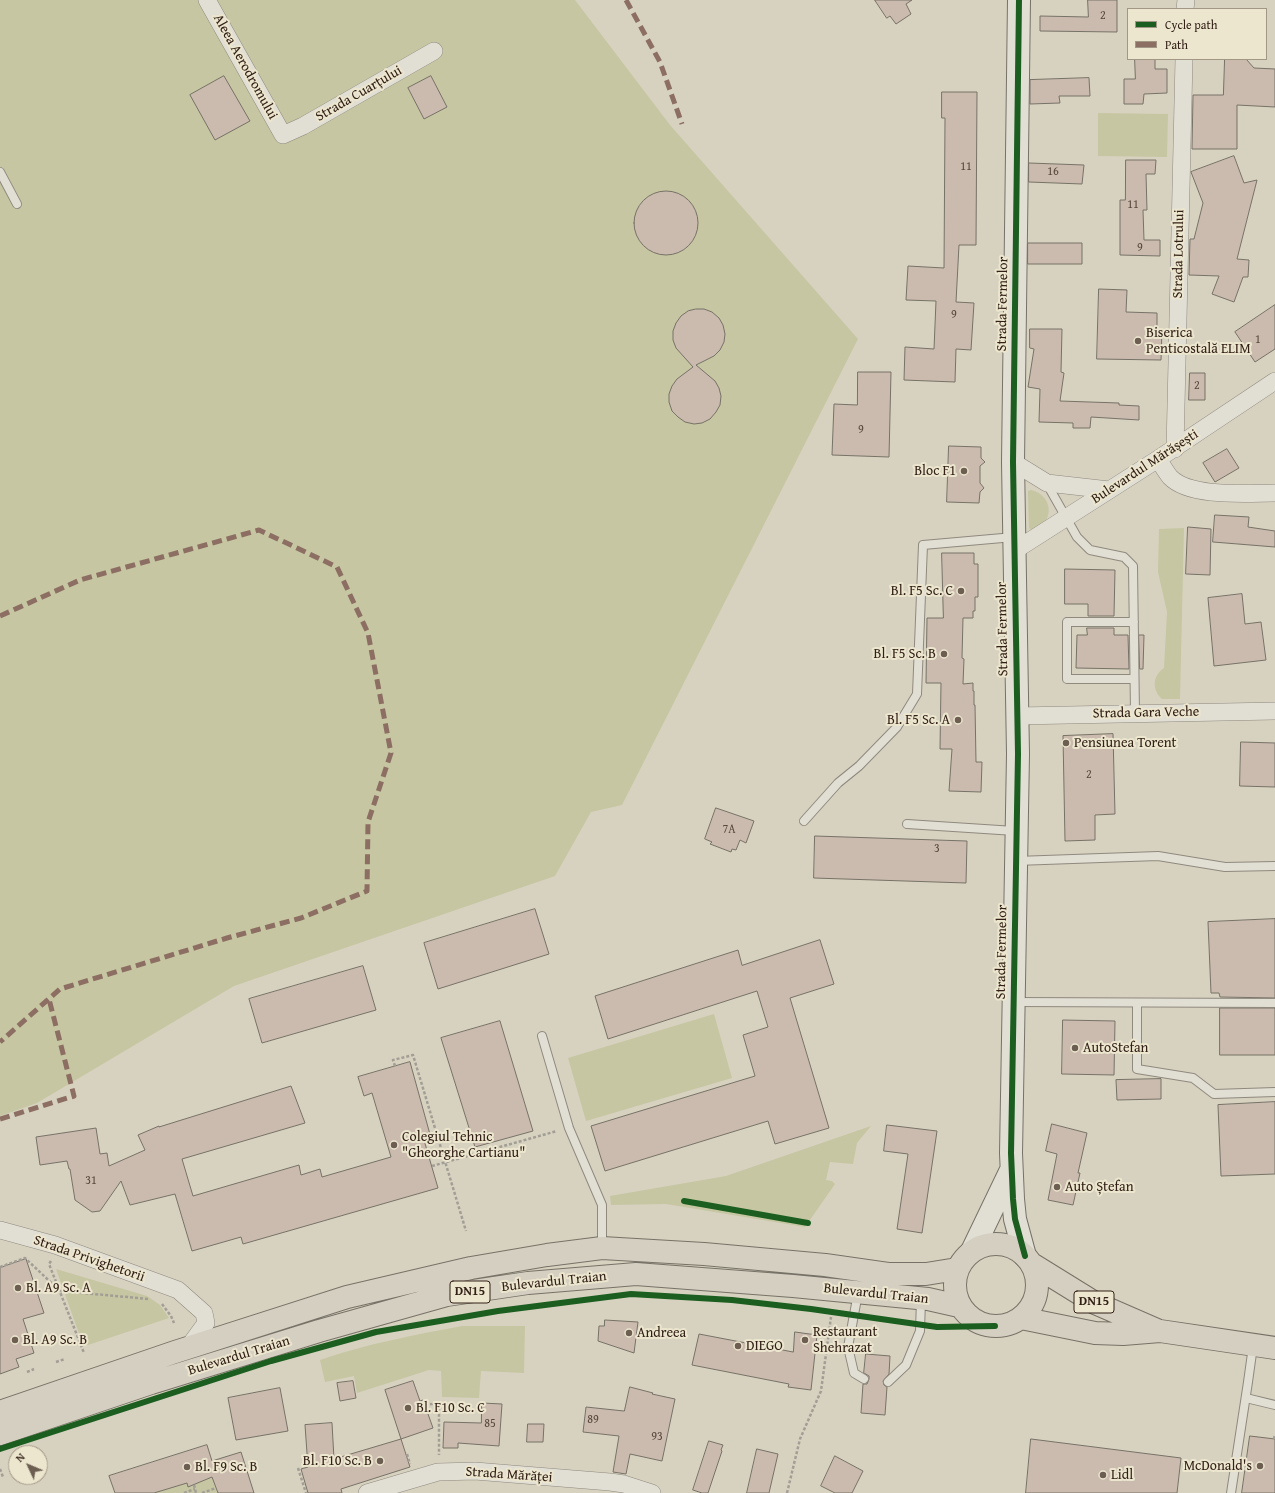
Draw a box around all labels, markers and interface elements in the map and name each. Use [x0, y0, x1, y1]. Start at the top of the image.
legend [1127, 8, 1267, 60]
house number: 2 [1100, 9, 1106, 23]
street label: Aleea Aerodromului [209, 11, 281, 123]
text: Cycle path [1165, 16, 1217, 33]
text: Path [1165, 36, 1188, 53]
street label: Strada Cuarțului [313, 63, 405, 125]
house number: 11 [960, 160, 972, 174]
house number: 16 [1047, 165, 1059, 179]
house number: 11 [1127, 198, 1139, 212]
street label: Strada Lotrului [1170, 209, 1188, 299]
house number: 9 [1137, 241, 1143, 255]
street label: Strada Fermelor [994, 257, 1012, 351]
house number: 9 [951, 308, 957, 322]
place label: Biserica Penticostală ELIM [1146, 325, 1251, 358]
house number: 1 [1255, 333, 1261, 347]
marker: Biserica Penticostală ELIM [1133, 336, 1143, 346]
house number: 2 [1194, 379, 1200, 393]
house number: 9 [858, 423, 864, 437]
street label: Bulevardul Mărășești [1088, 426, 1202, 508]
place label: Bloc F1 [914, 463, 956, 479]
marker: Bloc F1 [959, 466, 969, 476]
street label: Strada Fermelor [994, 582, 1012, 676]
place label: Bl. F5 Sc. C [891, 583, 953, 599]
marker: Bl. F5 Sc. C [956, 586, 966, 596]
place label: Bl. F5 Sc. B [874, 646, 936, 662]
marker: Bl. F5 Sc. B [939, 649, 949, 659]
street label: Strada Gara Veche [1092, 704, 1200, 722]
place label: Bl. F5 Sc. A [887, 712, 950, 728]
marker: Bl. F5 Sc. A [953, 715, 963, 725]
place label: Pensiunea Torent [1074, 735, 1177, 751]
marker: Pensiunea Torent [1061, 738, 1071, 748]
house number: 2 [1086, 768, 1092, 782]
house number: 7A [722, 823, 736, 837]
house number: 3 [934, 842, 940, 856]
street label: Strada Fermelor [993, 905, 1011, 999]
place label: AutoStefan [1083, 1040, 1148, 1056]
marker: AutoStefan [1070, 1043, 1080, 1053]
place label: Colegiul Tehnic "Gheorghe Cartianu" [402, 1129, 525, 1162]
marker: Colegiul Tehnic "Gheorghe Cartianu" [389, 1140, 399, 1150]
house number: 31 [85, 1174, 97, 1188]
place label: Auto Ștefan [1065, 1179, 1134, 1195]
marker: Auto Ștefan [1052, 1182, 1062, 1192]
street label: Strada Privighetorii [31, 1232, 147, 1286]
street label: Bulevardul Traian [501, 1268, 607, 1296]
place label: Bl. A9 Sc. A [26, 1280, 91, 1296]
street label: Bulevardul Traian [823, 1280, 929, 1308]
road number: DN15 [450, 1281, 490, 1303]
marker: Bl. A9 Sc. A [13, 1283, 23, 1293]
road number: DN15 [1074, 1291, 1114, 1313]
place label: Restaurant Shehrazat [813, 1324, 877, 1356]
place label: Andreea [637, 1325, 686, 1341]
marker: Andreea [624, 1328, 634, 1338]
place label: Bl. A9 Sc. B [23, 1332, 87, 1348]
street label: Bulevardul Traian [186, 1333, 292, 1379]
marker: Bl. A9 Sc. B [10, 1335, 20, 1345]
marker: Restaurant Shehrazat [800, 1335, 810, 1345]
place label: DIEGO [746, 1338, 783, 1354]
marker: DIEGO [733, 1341, 743, 1351]
place label: Bl. F10 Sc. C [416, 1400, 485, 1416]
marker: Bl. F10 Sc. C [403, 1403, 413, 1413]
house number: 89 [587, 1413, 599, 1427]
house number: 85 [484, 1417, 496, 1431]
house number: 93 [651, 1430, 663, 1444]
north arrow [8, 1445, 48, 1485]
text: N [12, 1449, 28, 1466]
place label: Bl. F10 Sc. B [303, 1453, 372, 1469]
marker: Bl. F10 Sc. B [375, 1456, 385, 1466]
place label: McDonald's [1184, 1458, 1252, 1474]
place label: Bl. F9 Sc. B [195, 1459, 257, 1475]
marker: McDonald's [1255, 1461, 1265, 1471]
marker: Bl. F9 Sc. B [182, 1462, 192, 1472]
street label: Strada Mărăței [465, 1464, 553, 1486]
place label: Lidl [1111, 1467, 1133, 1483]
marker: Lidl [1098, 1470, 1108, 1480]

